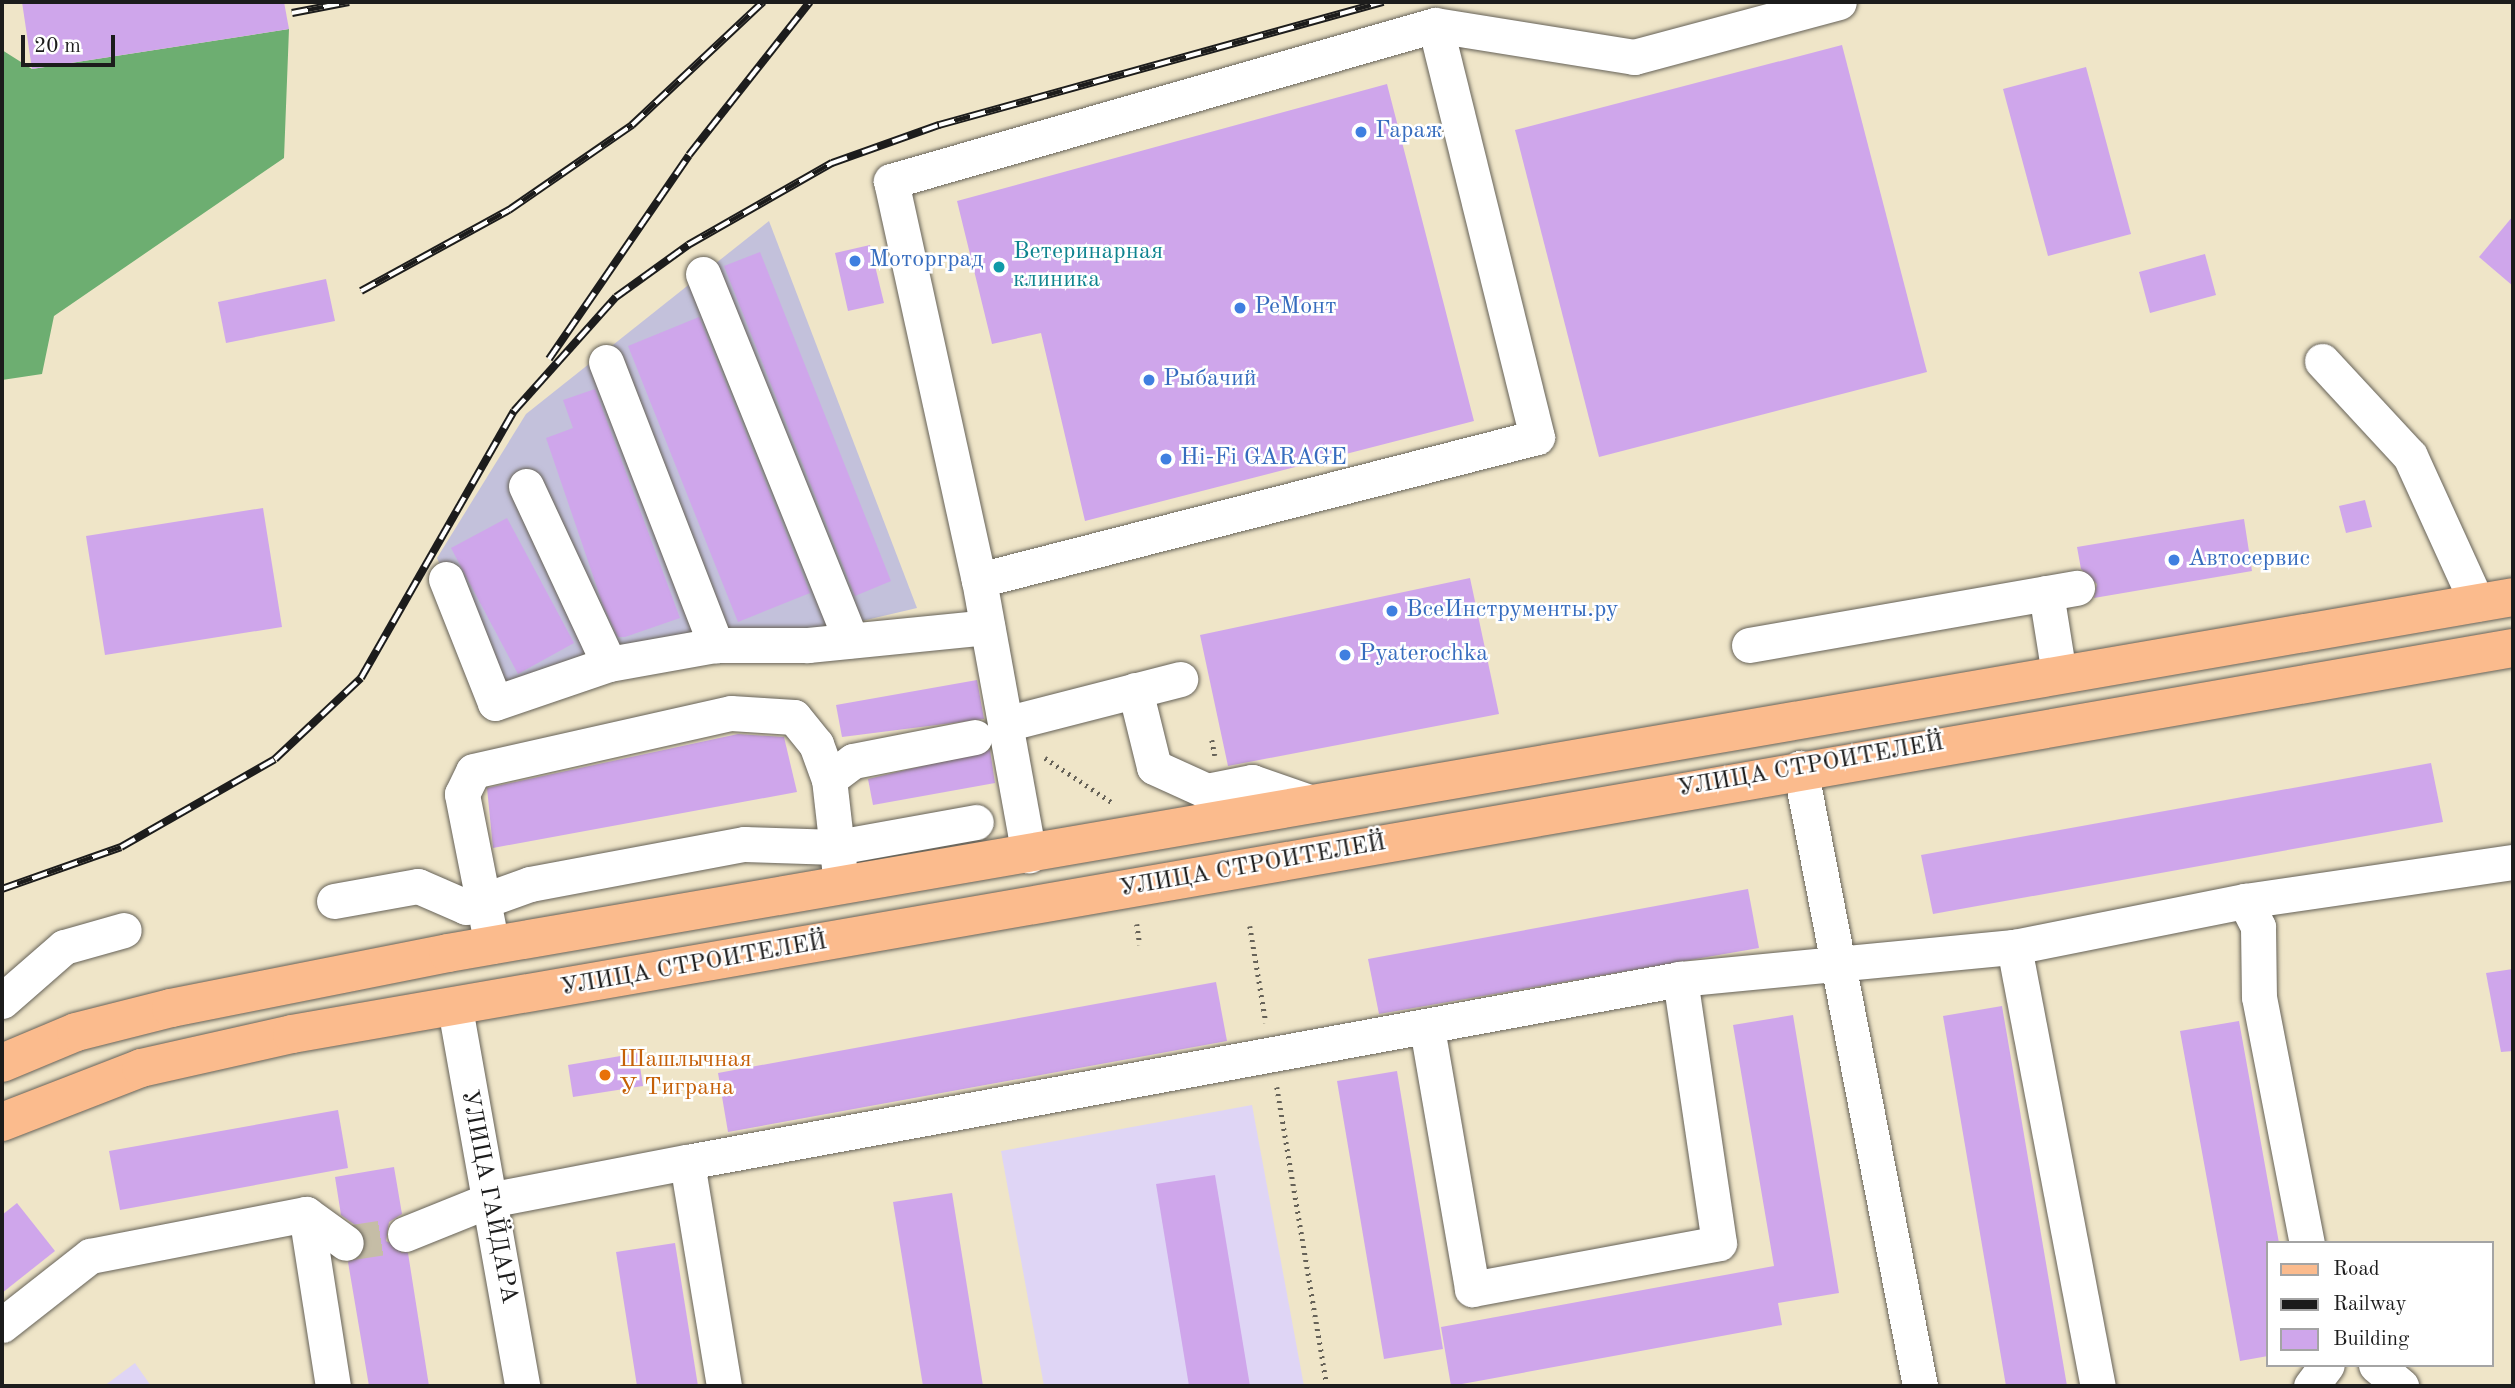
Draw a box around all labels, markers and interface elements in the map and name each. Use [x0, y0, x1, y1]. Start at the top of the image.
scale bar [24, 21, 119, 65]
text: 20 m [34, 36, 81, 57]
place label: Гараж [1375, 118, 1443, 146]
marker: Гараж [1353, 124, 1369, 140]
place label: Ветеринарная клиника [1013, 239, 1163, 295]
place label: Моторград [869, 247, 983, 275]
marker: Моторград [847, 253, 863, 269]
marker: Ветеринарная клиника [991, 259, 1007, 275]
place label: РеМонт [1254, 294, 1337, 322]
marker: РеМонт [1232, 300, 1248, 316]
place label: Рыбачий [1163, 366, 1257, 394]
marker: Рыбачий [1141, 372, 1157, 388]
place label: Hi-Fi GARAGE [1180, 445, 1347, 473]
marker: Hi-Fi GARAGE [1158, 451, 1174, 467]
place label: Автосервис [2188, 546, 2310, 574]
marker: Автосервис [2166, 552, 2182, 568]
place label: ВсеИнструменты.ру [1406, 597, 1619, 625]
marker: ВсеИнструменты.ру [1384, 603, 1400, 619]
place label: Pyaterochka [1359, 641, 1488, 669]
marker: Pyaterochka [1337, 647, 1353, 663]
street label: УЛИЦА СТРОИТЕЛЕЙ [1676, 729, 1946, 805]
street label: УЛИЦА СТРОИТЕЛЕЙ [1118, 829, 1388, 905]
street label: УЛИЦА СТРОИТЕЛЕЙ [559, 928, 829, 1004]
place label: Шашлычная У Тиграна [619, 1047, 752, 1103]
marker: Шашлычная У Тиграна [597, 1067, 613, 1083]
street label: УЛИЦА ГАЙДАРА [453, 1088, 523, 1306]
legend [2266, 1241, 2494, 1367]
text: Road [2333, 1259, 2380, 1280]
text: Railway [2333, 1294, 2407, 1315]
text: Building [2333, 1329, 2409, 1350]

